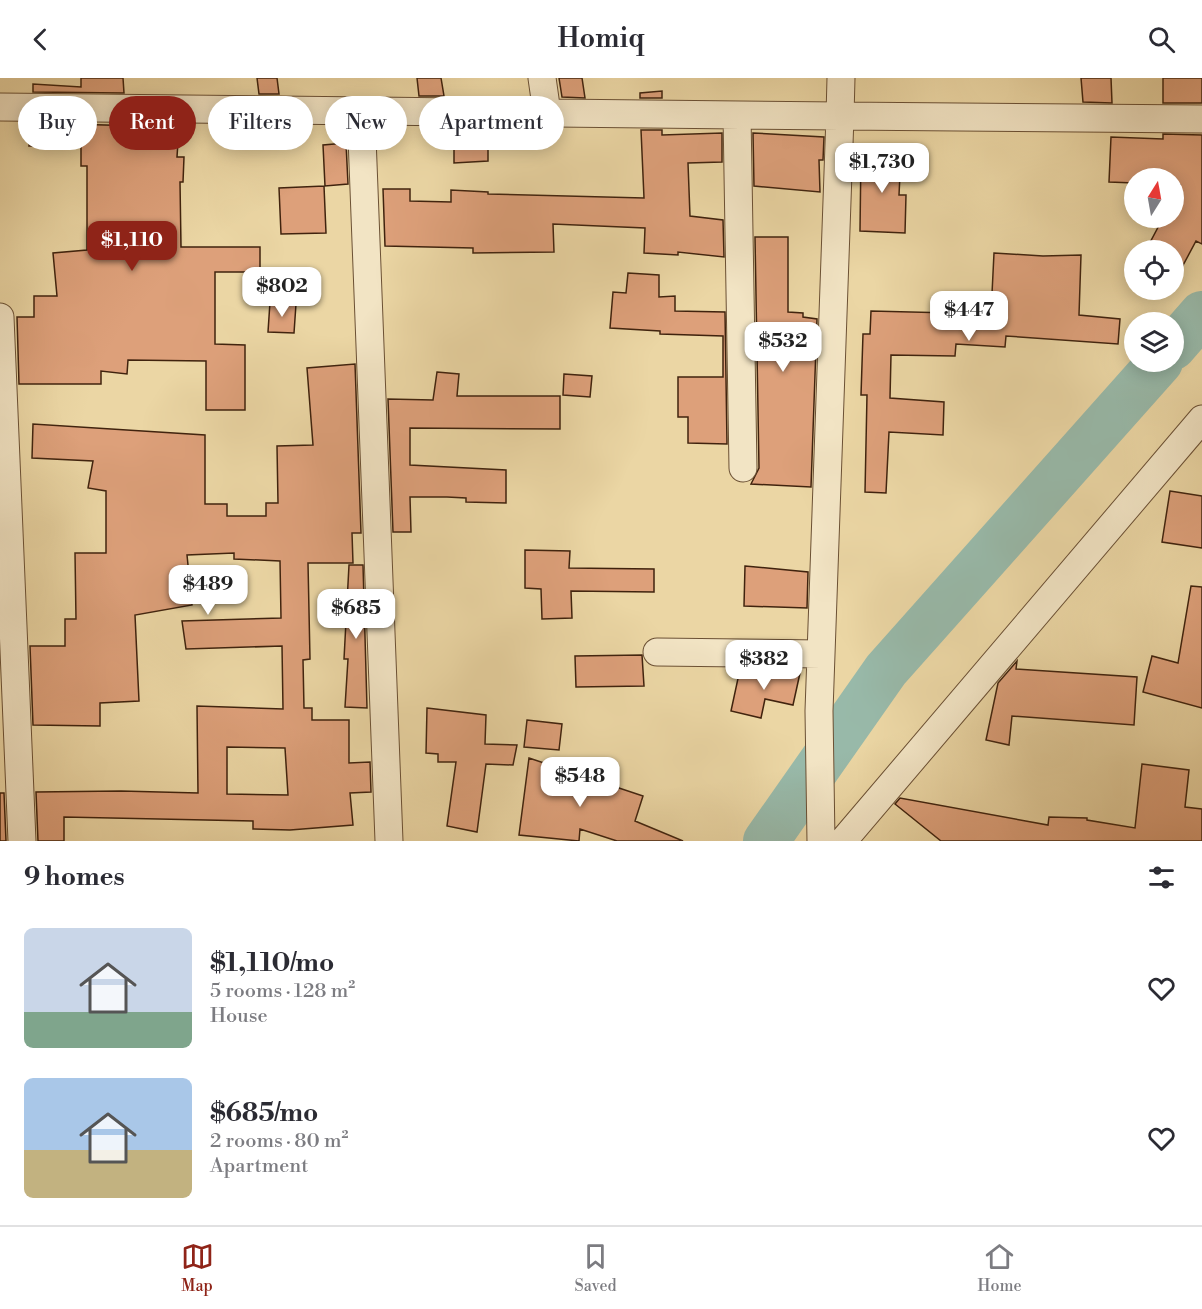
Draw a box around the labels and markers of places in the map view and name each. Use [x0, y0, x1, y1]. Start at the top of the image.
pin: $1,730 [833, 143, 931, 194]
pin: $1,110 [83, 221, 181, 272]
pin: $802 [246, 267, 318, 318]
pin: $447 [933, 291, 1005, 342]
pin: $532 [747, 322, 819, 373]
pin: $489 [172, 565, 244, 616]
pin: $685 [320, 589, 392, 640]
pin: $382 [728, 640, 800, 691]
pin: $548 [544, 757, 616, 808]

